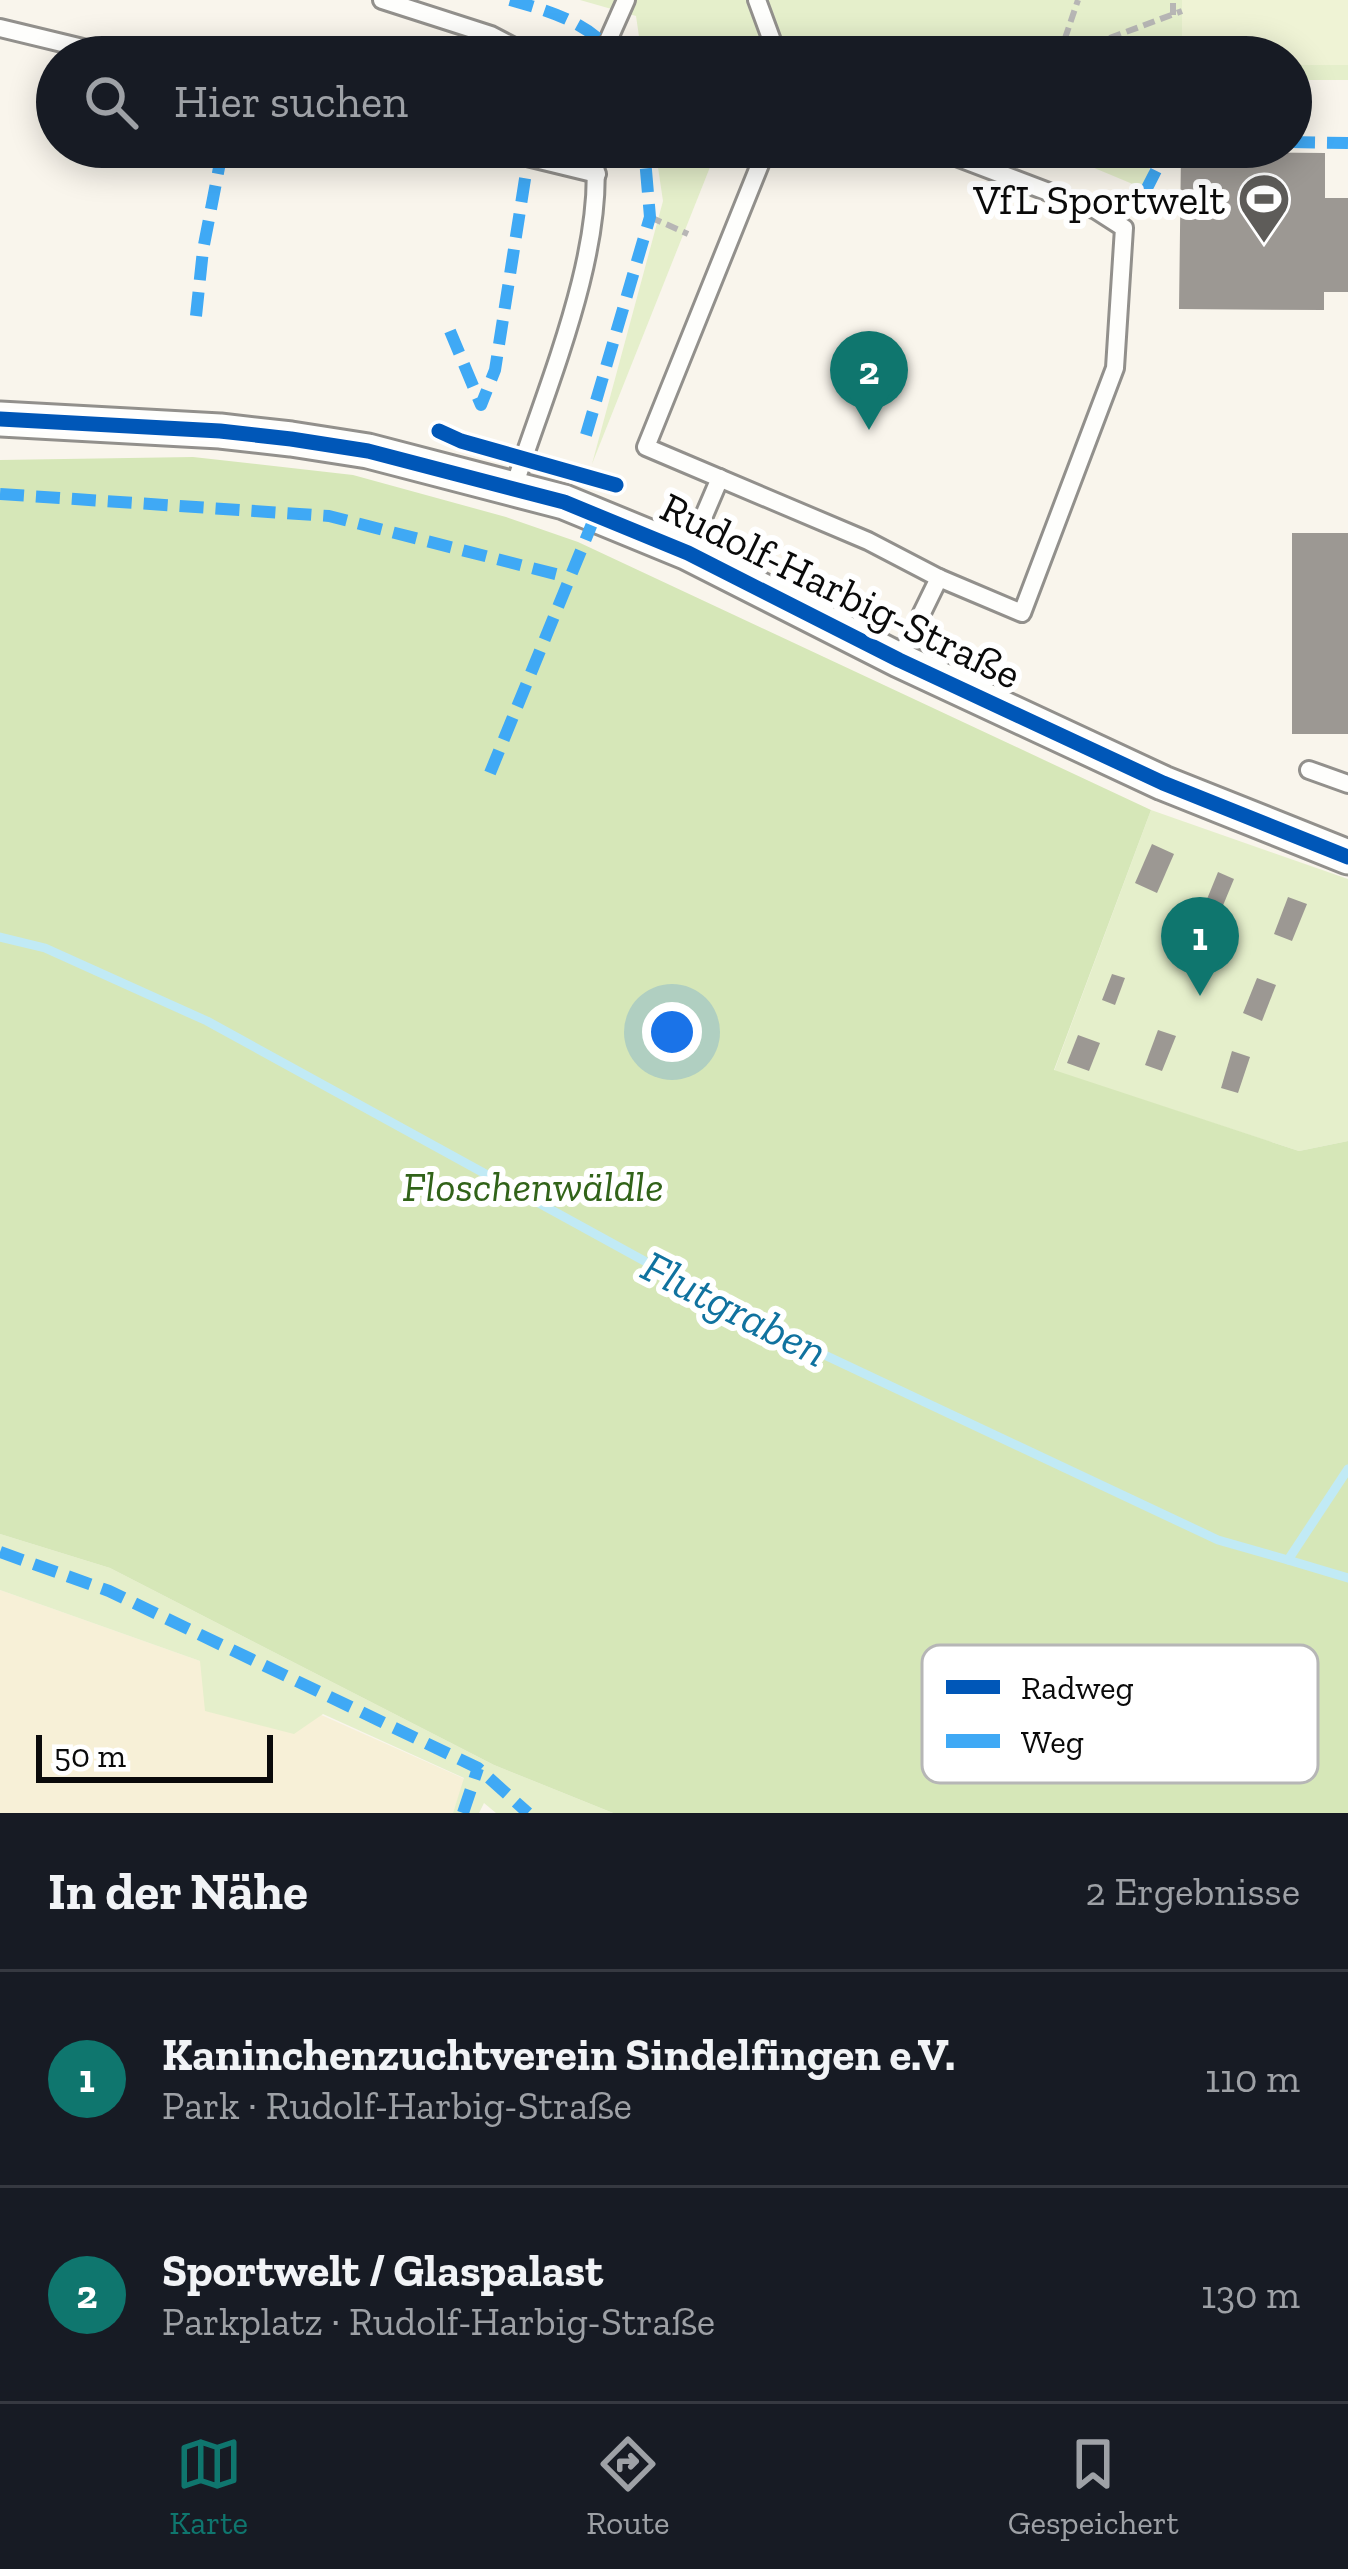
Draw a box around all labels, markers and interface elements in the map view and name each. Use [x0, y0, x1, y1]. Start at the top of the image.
search box [36, 36, 1312, 168]
icon: search [78, 69, 144, 135]
text: Hier suchen [174, 75, 408, 129]
sports icon: VfL Sportwelt [1236, 171, 1292, 245]
place label: VfL Sportwelt [972, 174, 1225, 225]
pin: 2 [830, 331, 908, 430]
street label: Rudolf-Harbig-Straße [652, 481, 1029, 700]
pin: 1 [1161, 897, 1239, 996]
your location [642, 1002, 702, 1062]
park label: Floschenwäldle [403, 1161, 664, 1212]
water label: Flutgraben [633, 1239, 836, 1379]
legend [922, 1645, 1318, 1783]
text: Radweg [1021, 1668, 1134, 1707]
text: Weg [1021, 1722, 1084, 1761]
scale bar [36, 1729, 273, 1782]
text: 50 m [54, 1736, 126, 1775]
text: In der Nähe [48, 1861, 308, 1922]
text: 2 Ergebnisse [1085, 1868, 1300, 1915]
text: Kaninchenzuchtverein Sindelfingen e.V. [162, 2028, 955, 2082]
text: 1 [79, 2055, 95, 2102]
text: 110 m [1205, 2055, 1300, 2102]
text: Park · Rudolf-Harbig-Straße [162, 2082, 632, 2129]
text: Sportwelt / Glaspalast [162, 2244, 603, 2298]
text: 2 [77, 2271, 97, 2318]
text: 130 m [1201, 2271, 1300, 2318]
text: Parkplatz · Rudolf-Harbig-Straße [162, 2298, 715, 2345]
tab: Karte [169, 2431, 248, 2542]
tab: Route [586, 2431, 669, 2542]
tab: Gespeichert [1008, 2431, 1179, 2542]

